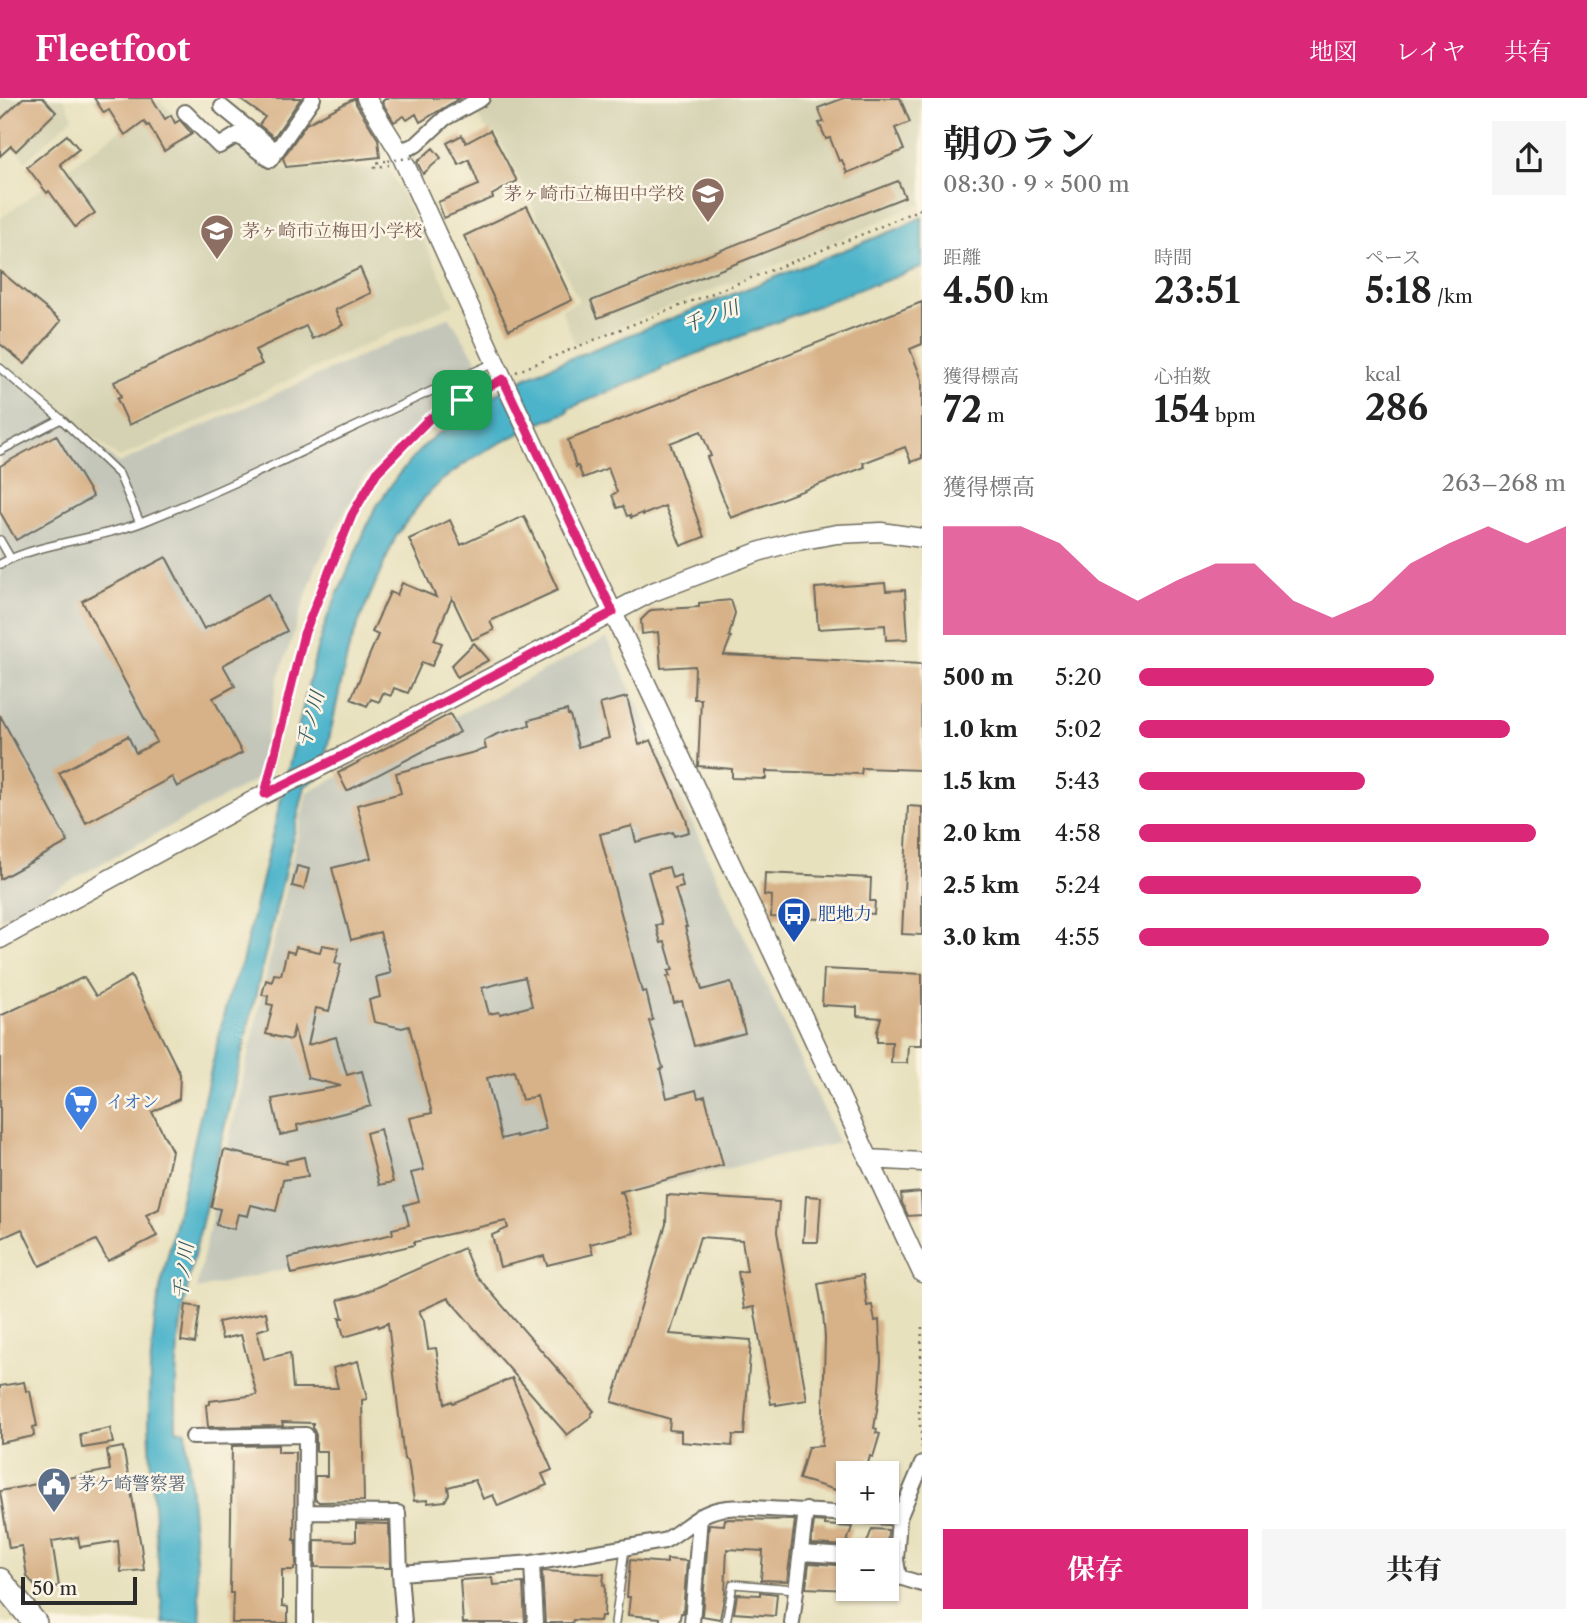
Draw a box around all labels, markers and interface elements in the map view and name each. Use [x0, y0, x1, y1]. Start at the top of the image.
text: Fleetfoot [35, 29, 190, 70]
text: 地図 [1309, 37, 1357, 66]
text: レイヤ [1395, 37, 1466, 66]
text: 共有 [1504, 37, 1552, 66]
text: 朝のラン [943, 120, 1095, 167]
button: share [1492, 121, 1566, 195]
text: 08:30 · 9 × 500 m [943, 170, 1130, 198]
school or university icon: 茅ヶ崎市立梅田中学校 [689, 175, 727, 224]
place label: 茅ヶ崎市立梅田中学校 [504, 183, 684, 205]
school or university icon: 茅ヶ崎市立梅田小学校 [198, 212, 236, 261]
place label: 茅ヶ崎市立梅田小学校 [242, 220, 422, 242]
text: 距離 [943, 246, 981, 269]
text: 時間 [1154, 246, 1192, 269]
text: ペース [1365, 246, 1421, 269]
text: 4.50 [943, 269, 1015, 312]
text: 23:51 [1154, 269, 1240, 312]
text: 5:18 [1365, 269, 1432, 312]
text: km [1015, 285, 1049, 308]
text: /km [1432, 285, 1473, 308]
water label: 千ノ川 [680, 295, 744, 337]
text: kcal [1365, 363, 1401, 386]
text: 獲得標高 [943, 365, 1019, 388]
text: 心拍数 [1154, 365, 1211, 388]
pin [432, 370, 492, 430]
icon: arrive [443, 381, 481, 419]
text: 286 [1365, 386, 1428, 429]
text: 72 [943, 388, 982, 431]
text: 154 [1154, 388, 1210, 431]
text: m [982, 404, 1005, 427]
text: bpm [1210, 404, 1256, 427]
text: 263–268 m [1442, 469, 1566, 497]
text: 獲得標高 [943, 473, 1035, 501]
text: 500 m [943, 663, 1014, 691]
text: 5:20 [1055, 663, 1102, 691]
water label: 千ノ川 [292, 687, 329, 750]
text: 1.0 km [943, 715, 1018, 743]
text: 5:02 [1055, 715, 1102, 743]
text: 1.5 km [943, 767, 1016, 795]
text: 5:43 [1055, 767, 1100, 795]
text: 2.0 km [943, 819, 1021, 847]
text: 4:58 [1055, 819, 1101, 847]
text: 2.5 km [943, 871, 1019, 899]
text: 5:24 [1055, 871, 1100, 899]
bus stop icon: 肥地力 [775, 895, 813, 944]
place label: 肥地力 [818, 903, 872, 925]
text: 3.0 km [943, 923, 1021, 951]
text: 4:55 [1055, 923, 1100, 951]
supermarket icon: イオン [62, 1083, 100, 1132]
place label: イオン [106, 1091, 159, 1113]
water label: 千ノ川 [169, 1239, 199, 1301]
map controls [836, 1461, 899, 1601]
button: + [836, 1461, 899, 1524]
public building icon: 茅ケ崎警察署 [35, 1465, 73, 1514]
place label: 茅ケ崎警察署 [78, 1473, 186, 1495]
button: 保存 [943, 1529, 1248, 1609]
button: 共有 [1262, 1529, 1566, 1609]
button: − [836, 1538, 899, 1601]
scale bar [21, 1574, 136, 1606]
text: 50 m [32, 1577, 77, 1600]

